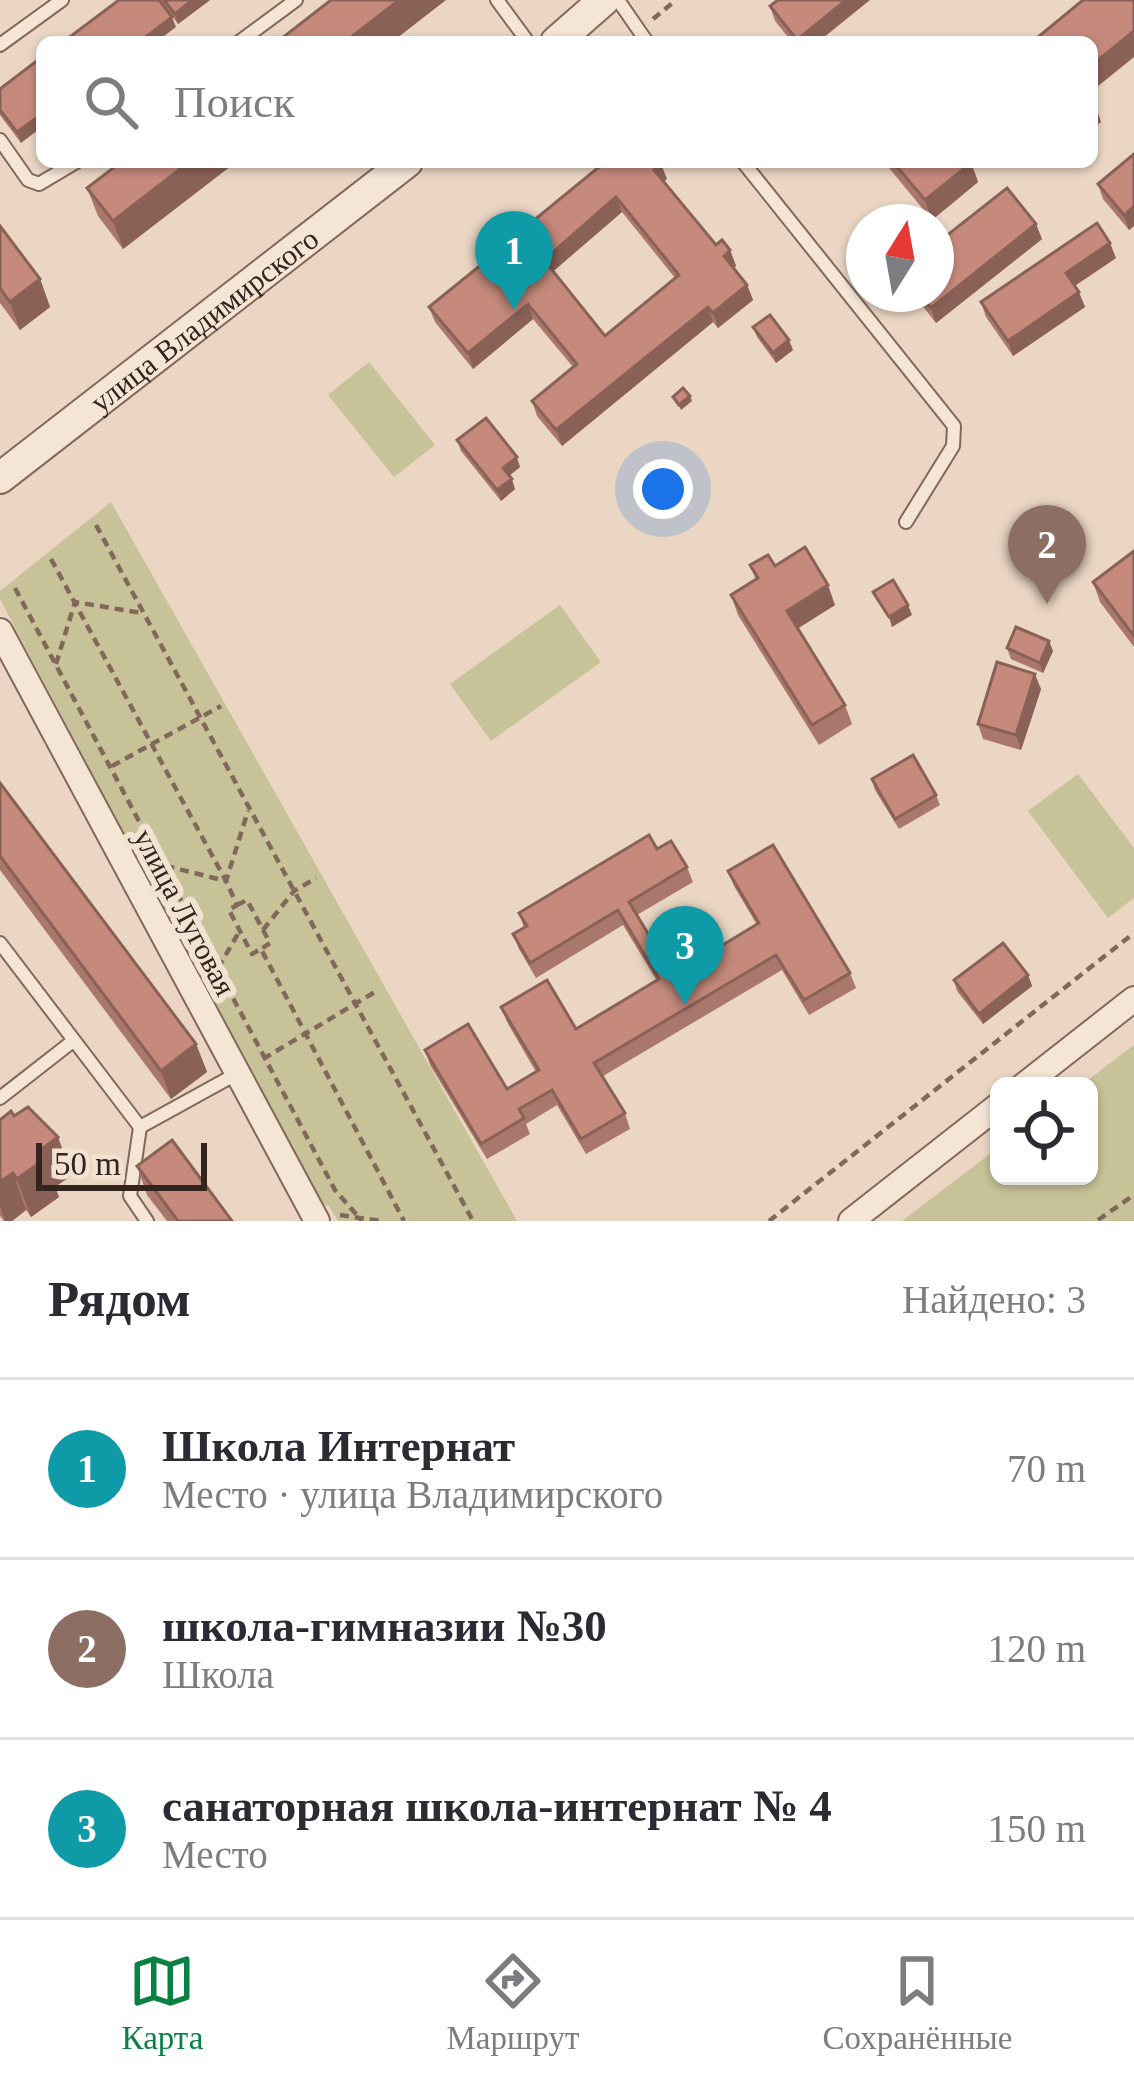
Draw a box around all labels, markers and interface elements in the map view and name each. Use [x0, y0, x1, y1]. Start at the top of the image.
search box [36, 36, 1098, 168]
icon: search [78, 69, 144, 135]
text: Поиск [174, 77, 295, 127]
north arrow [846, 204, 954, 312]
pin: 1 [475, 211, 553, 310]
street label: улица Владимирского [83, 221, 324, 418]
your location [633, 459, 693, 519]
pin: 2 [1008, 505, 1086, 604]
street label: улица Луговая [127, 823, 243, 1001]
pin: 3 [646, 906, 724, 1005]
map controls [990, 1077, 1098, 1185]
button: locate [990, 1077, 1098, 1185]
scale bar [36, 1137, 207, 1190]
text: 50 m [54, 1146, 121, 1182]
text: Рядом [48, 1271, 191, 1327]
text: Найдено: 3 [902, 1278, 1086, 1321]
text: Школа Интернат [162, 1421, 515, 1471]
text: 1 [77, 1447, 97, 1490]
text: 70 m [1007, 1447, 1086, 1490]
text: Место · улица Владимирского [162, 1473, 663, 1516]
text: школа-гимназии №30 [162, 1601, 607, 1651]
text: 2 [77, 1627, 97, 1670]
text: 120 m [987, 1627, 1086, 1670]
text: Школа [162, 1653, 274, 1696]
text: санаторная школа-интернат № 4 [162, 1781, 832, 1831]
text: 3 [77, 1807, 97, 1850]
text: 150 m [987, 1807, 1086, 1850]
text: Место [162, 1833, 268, 1876]
tab: Карта [122, 1948, 203, 2057]
tab: Маршрут [447, 1948, 579, 2057]
tab: Сохранённые [823, 1948, 1012, 2057]

